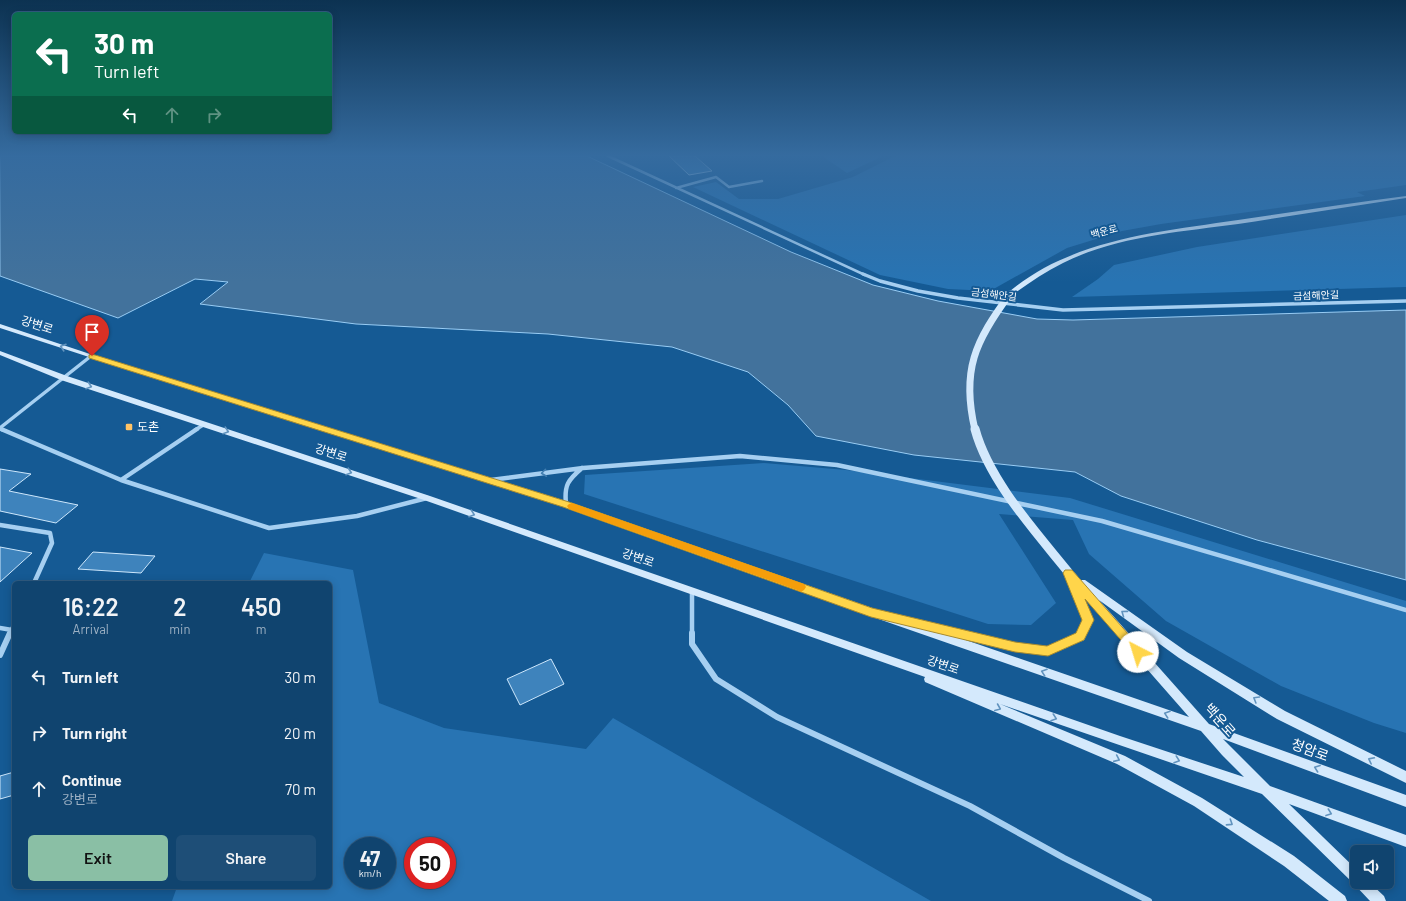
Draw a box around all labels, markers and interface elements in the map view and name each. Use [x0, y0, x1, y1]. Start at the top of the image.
text: 30 m [94, 26, 154, 60]
icon: left [28, 28, 80, 80]
text: Turn left [94, 60, 160, 82]
icon: left [119, 104, 141, 126]
icon: ahead [161, 104, 183, 126]
icon: right [203, 104, 225, 126]
street label: 백운로 [1089, 222, 1119, 240]
street label: 금섬해안길 [970, 285, 1018, 303]
street label: 금섬해안길 [1293, 288, 1339, 302]
street label: 강변로 [19, 312, 55, 336]
pin [75, 315, 109, 356]
icon: arrive [81, 321, 103, 343]
one-way arrow [59, 343, 66, 352]
one-way arrow [86, 381, 93, 390]
place label: 도촌 [137, 419, 159, 433]
marker: 도촌 [124, 422, 134, 432]
one-way arrow [222, 426, 229, 435]
street label: 강변로 [313, 440, 349, 464]
one-way arrow [346, 467, 353, 476]
one-way arrow [541, 468, 547, 477]
one-way arrow [469, 509, 476, 518]
street label: 강변로 [620, 545, 656, 569]
text: 16:22 [63, 592, 119, 621]
text: 2 [173, 592, 186, 621]
text: 450 [241, 592, 281, 621]
one-way arrow [1121, 611, 1128, 618]
text: Arrival [72, 621, 109, 637]
text: min [169, 621, 190, 637]
text: m [256, 621, 267, 637]
position arrow [1117, 631, 1159, 673]
street label: 강변로 [925, 652, 961, 676]
icon: left [28, 666, 50, 688]
text: Turn left [62, 668, 118, 686]
text: 30 m [284, 668, 316, 686]
one-way arrow [1041, 668, 1048, 677]
one-way arrow [1253, 697, 1260, 704]
street label: 백운로 [1201, 700, 1240, 740]
one-way arrow [993, 703, 1001, 711]
one-way arrow [1164, 711, 1171, 719]
one-way arrow [1050, 713, 1057, 721]
icon: right [28, 722, 50, 744]
text: Turn right [62, 724, 127, 742]
text: 20 m [284, 724, 316, 742]
street label: 청암로 [1289, 735, 1331, 764]
one-way arrow [1113, 754, 1121, 762]
one-way arrow [1173, 755, 1180, 764]
one-way arrow [1368, 757, 1375, 764]
one-way arrow [1313, 765, 1320, 773]
text: Continue [62, 771, 122, 789]
icon: ahead [28, 778, 50, 800]
text: 70 m [285, 780, 316, 798]
text: 강변로 [62, 791, 98, 807]
one-way arrow [1325, 808, 1332, 817]
one-way arrow [1226, 818, 1233, 826]
button: Exit [28, 835, 168, 881]
button: Share [176, 835, 316, 881]
speed limit sign: 50 [404, 837, 456, 889]
map controls [1350, 845, 1394, 889]
button: sound [1350, 845, 1394, 889]
text: 47 [360, 846, 380, 870]
text: km/h [359, 867, 381, 879]

